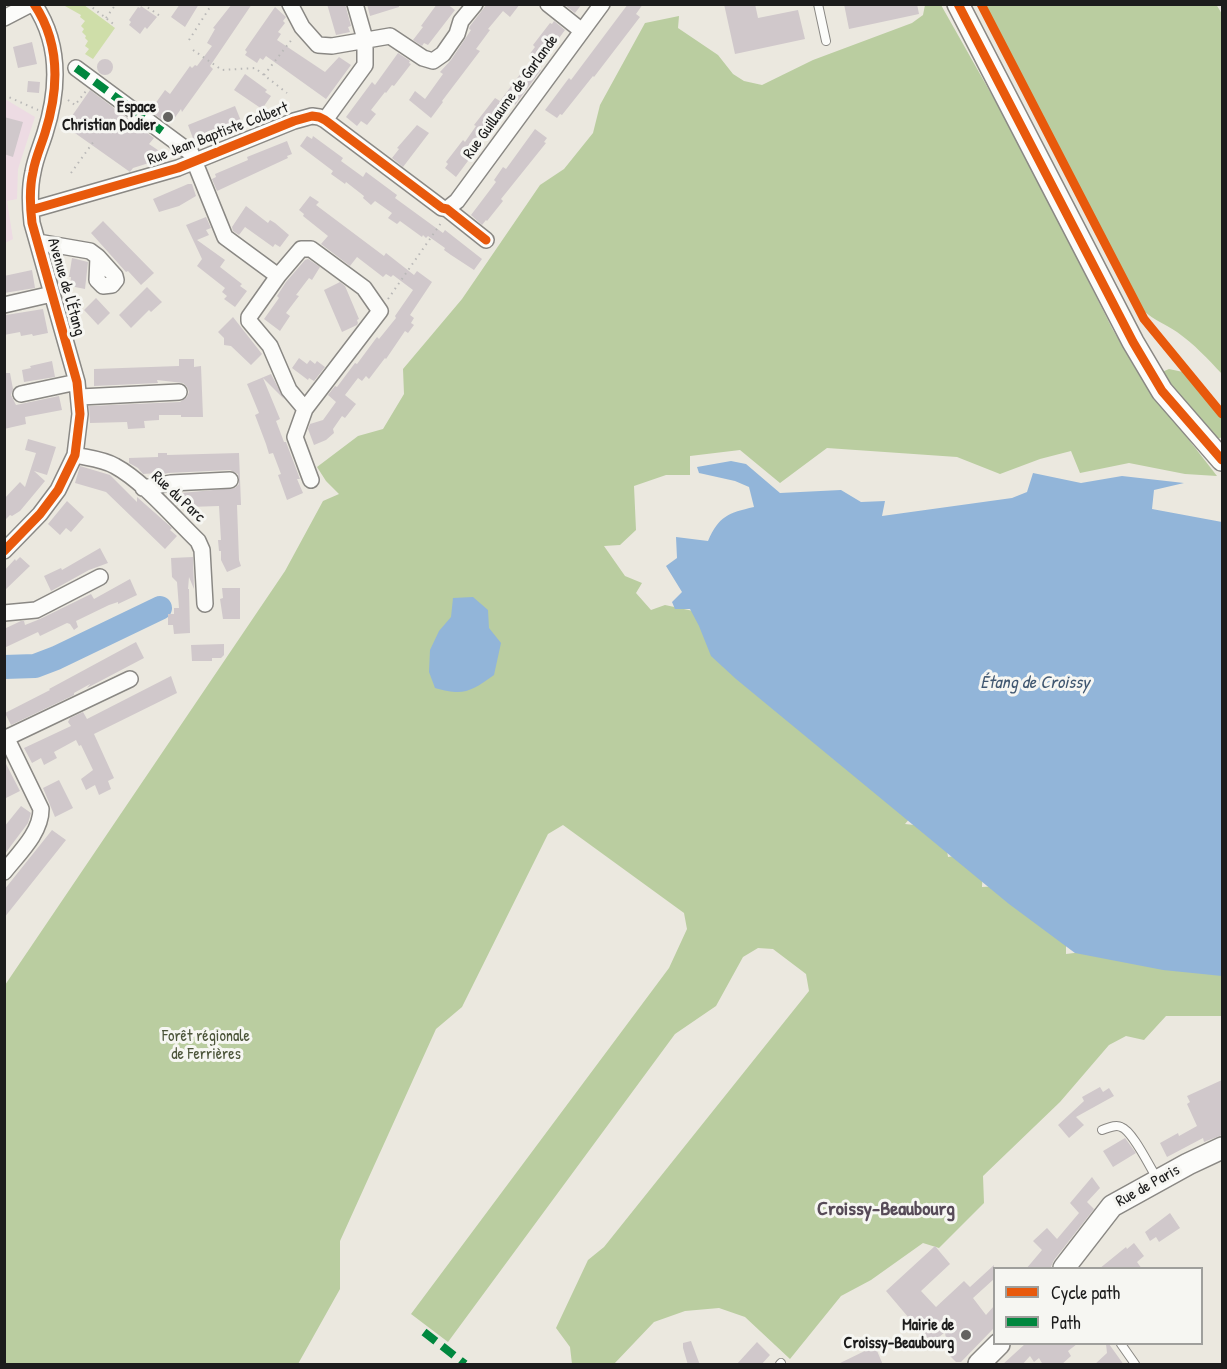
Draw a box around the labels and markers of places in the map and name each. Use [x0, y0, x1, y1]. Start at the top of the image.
place label: Espace Christian Dodier [62, 98, 156, 136]
marker: Espace Christian Dodier [161, 110, 175, 124]
place label: Mairie de Croissy-Beaubourg [844, 1316, 954, 1354]
marker: Mairie de Croissy-Beaubourg [959, 1328, 973, 1342]

